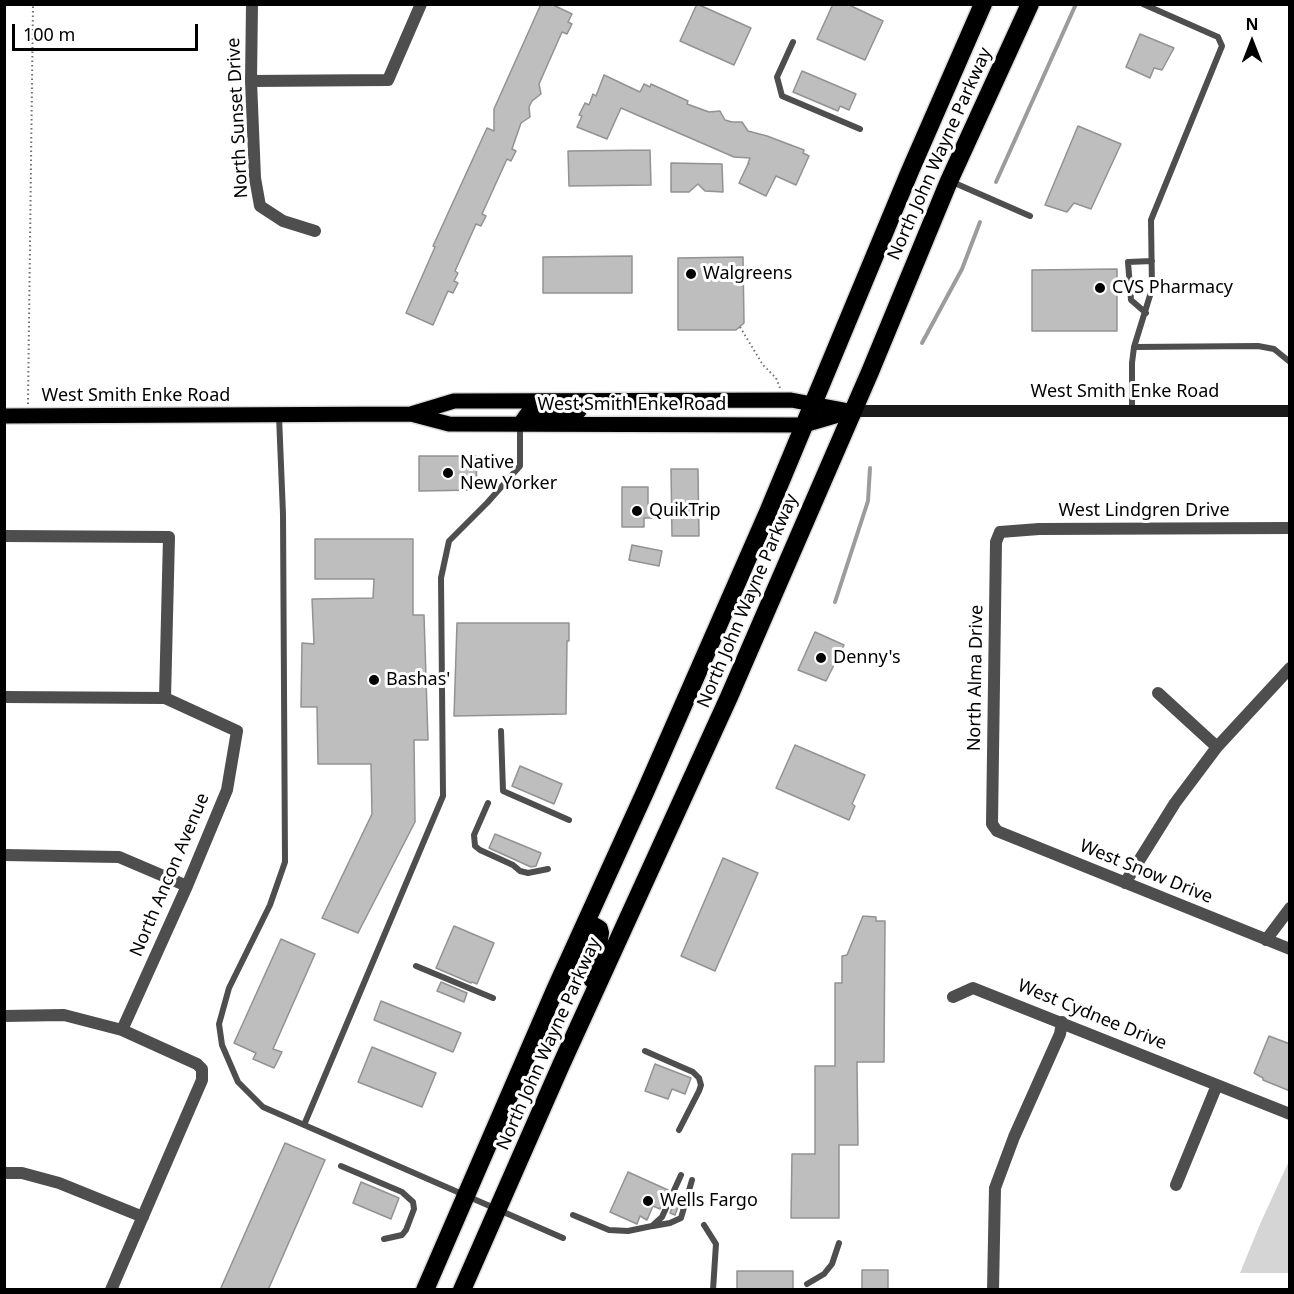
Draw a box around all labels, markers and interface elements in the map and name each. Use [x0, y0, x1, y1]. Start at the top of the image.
scale bar [15, 12, 201, 50]
north arrow [1222, 12, 1282, 72]
text: N [1245, 13, 1259, 35]
text: 100 m [23, 22, 75, 46]
street label: North Sunset Drive [223, 37, 253, 199]
street label: North John Wayne Parkway [883, 44, 997, 264]
place label: Walgreens [703, 263, 792, 285]
marker: Walgreens [684, 267, 698, 281]
place label: CVS Pharmacy [1112, 277, 1233, 299]
marker: CVS Pharmacy [1093, 281, 1107, 295]
street label: West Smith Enke Road [1031, 381, 1219, 403]
street label: West Smith Enke Road [42, 385, 230, 407]
street label: West Smith Enke Road [538, 394, 726, 416]
place label: Native New Yorker [460, 452, 557, 494]
marker: Native New Yorker [441, 466, 455, 480]
street label: North John Wayne Parkway [693, 491, 803, 711]
place label: QuikTrip [649, 500, 721, 522]
street label: West Lindgren Drive [1058, 500, 1230, 522]
marker: QuikTrip [630, 504, 644, 518]
street label: North Alma Drive [964, 605, 988, 751]
place label: Denny's [833, 647, 901, 669]
marker: Denny's [814, 651, 828, 665]
place label: Bashas' [386, 669, 450, 691]
marker: Bashas' [367, 673, 381, 687]
street label: North Ancon Avenue [126, 790, 214, 960]
street label: West Snow Drive [1076, 836, 1216, 908]
street label: North John Wayne Parkway [492, 934, 606, 1154]
street label: West Cydnee Drive [1014, 975, 1170, 1055]
place label: Wells Fargo [660, 1190, 758, 1212]
marker: Wells Fargo [641, 1194, 655, 1208]

